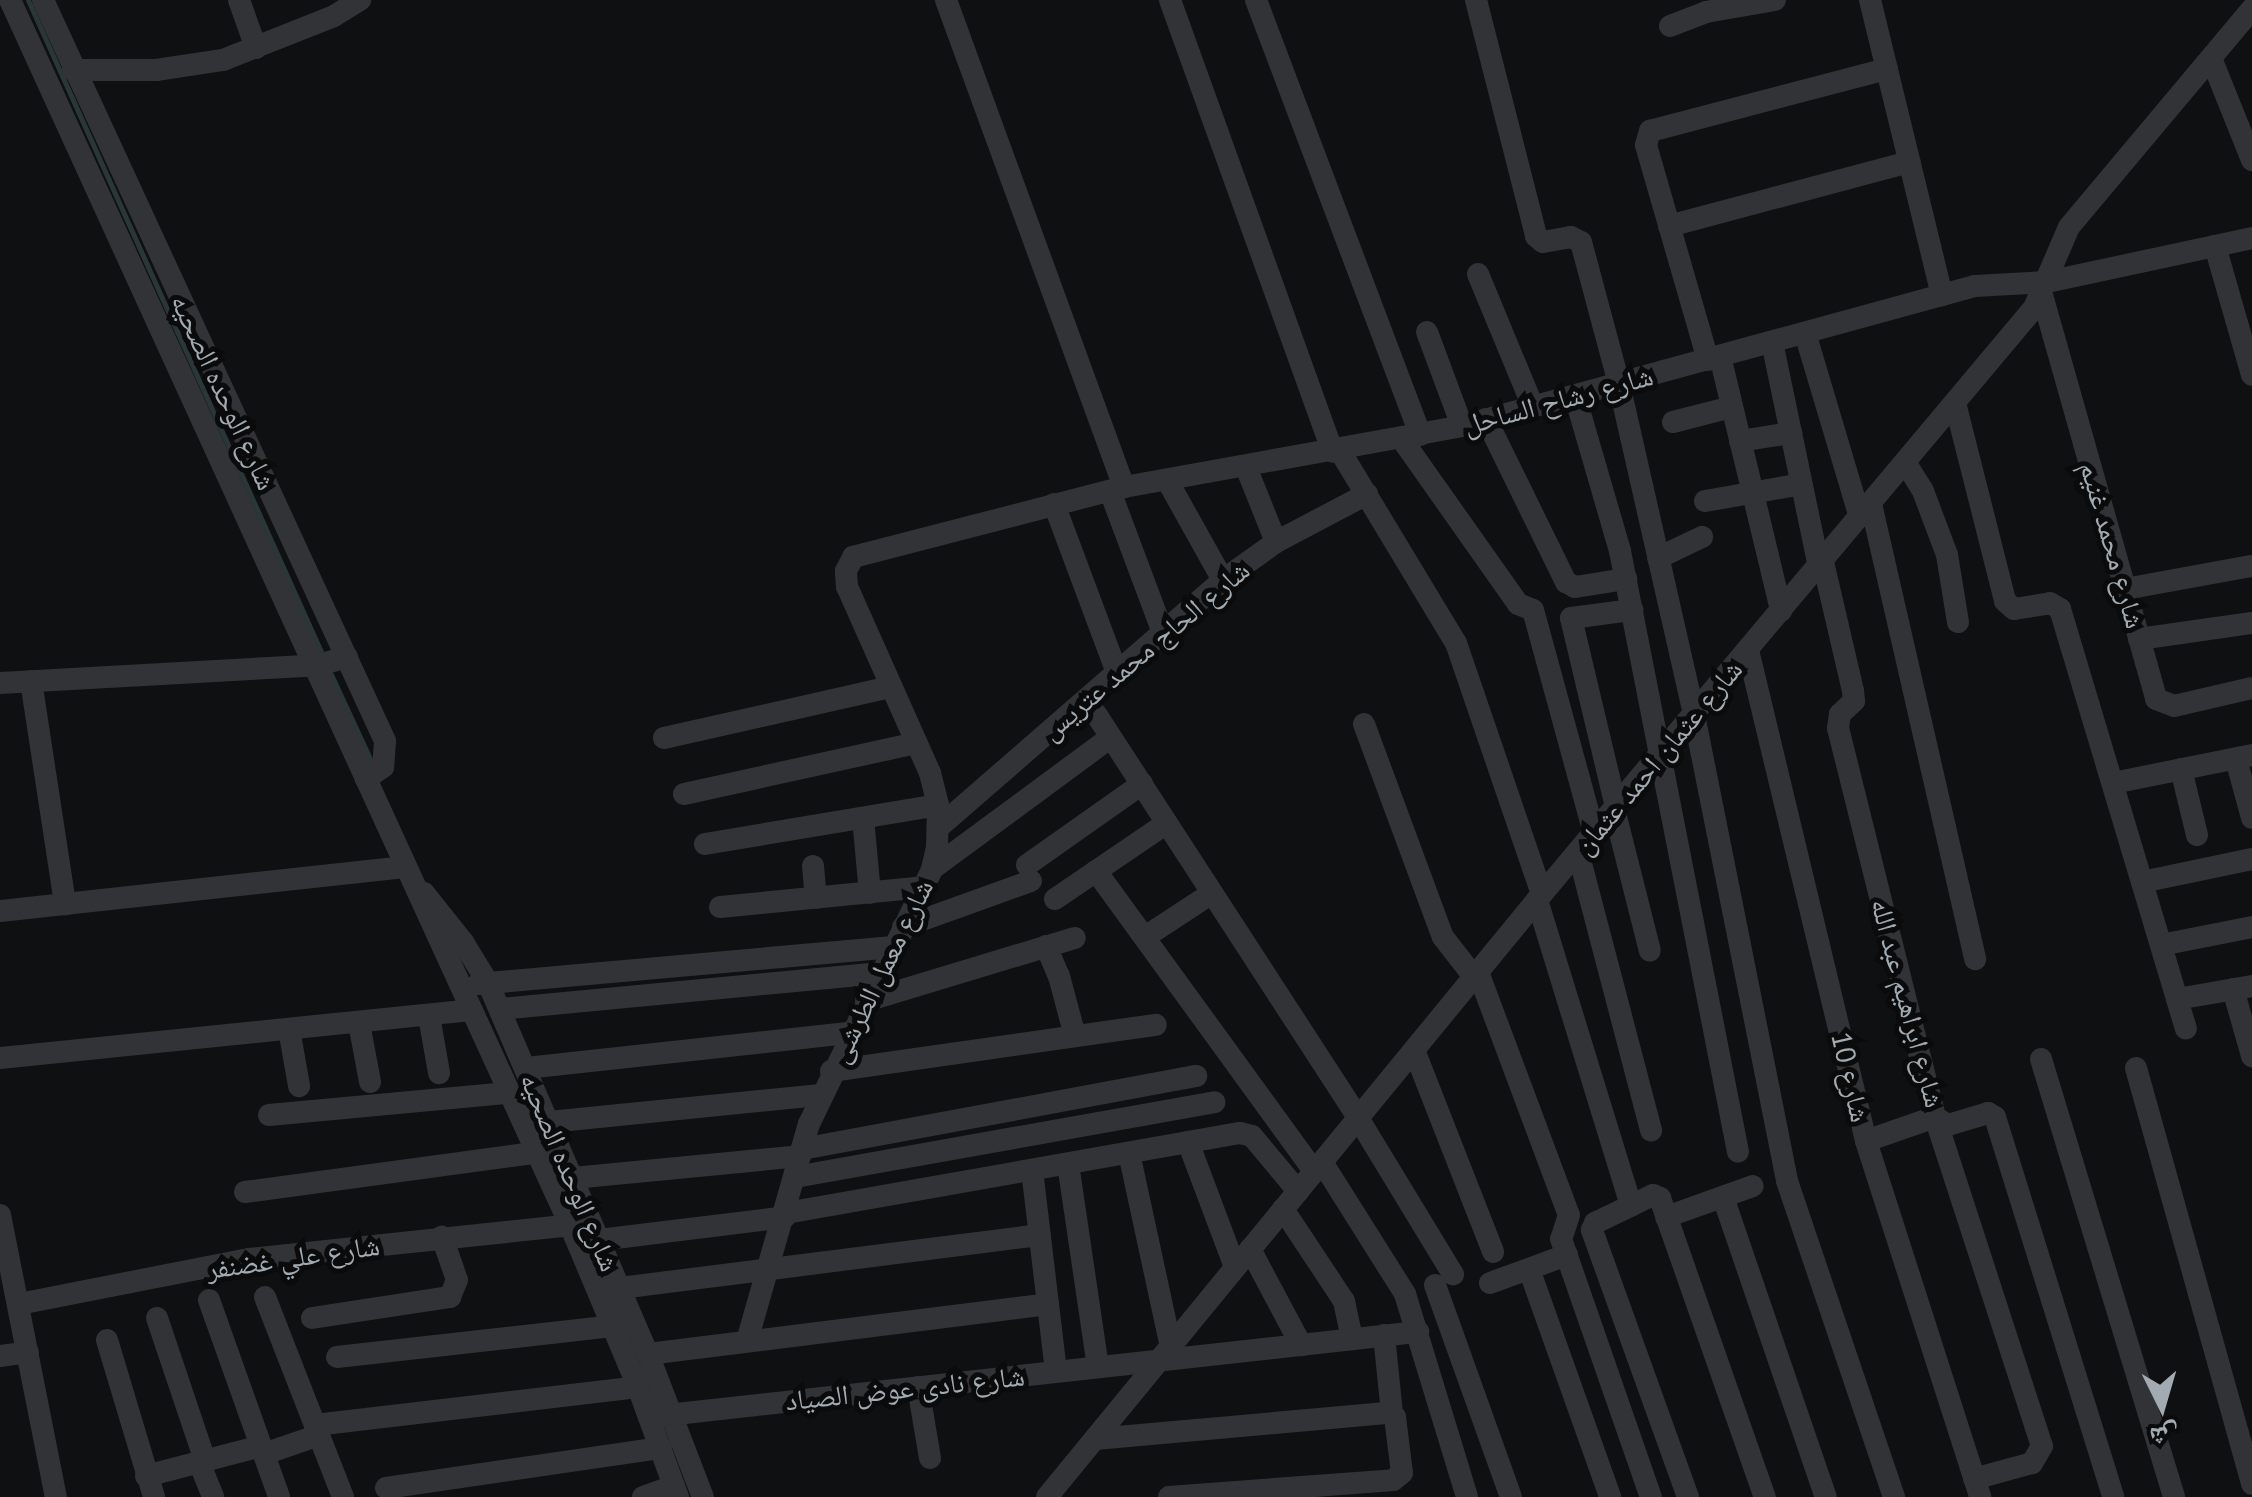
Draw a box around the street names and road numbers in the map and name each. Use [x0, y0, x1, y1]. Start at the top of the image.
street label: شارع الوحده الصحيه [164, 289, 284, 495]
street label: شارع رشاح الساحل [1460, 359, 1656, 441]
street label: شارع محمد غنيم [2073, 458, 2153, 632]
street label: شارع الحاج محمد عتريس [1034, 553, 1256, 747]
street label: شارع عثمان احمد عثمان [1567, 653, 1749, 861]
street label: شارع معمل الطرشى [822, 874, 940, 1068]
street label: شارع ابراهيم عبد الله [1864, 895, 1952, 1111]
street label: شارع 10 [1824, 1029, 1878, 1125]
street label: شارع الوحده الصحيه [513, 1068, 627, 1276]
street label: شارع علي غضنفر [204, 1228, 382, 1286]
street label: شارع نادى عوض الصياد [784, 1359, 1026, 1417]

